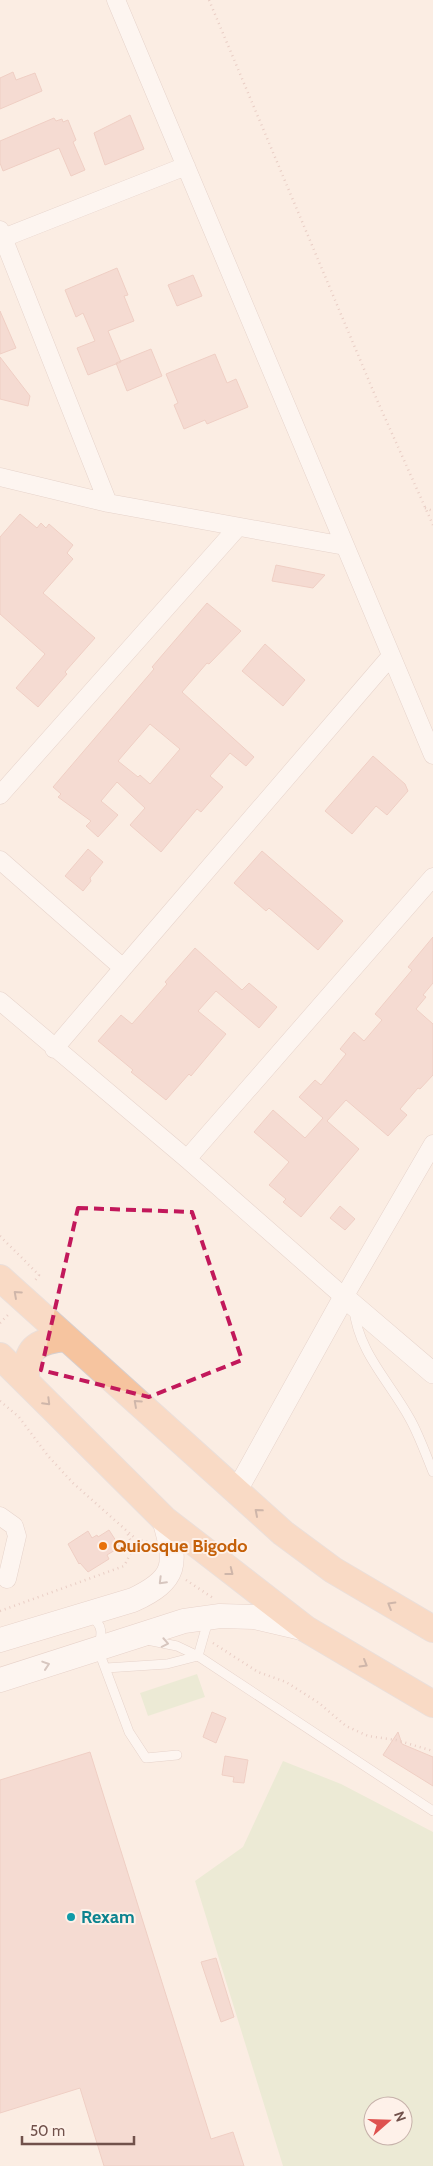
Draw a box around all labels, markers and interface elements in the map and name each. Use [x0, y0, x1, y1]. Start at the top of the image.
one-way arrow [14, 1291, 23, 1300]
one-way arrow [42, 1396, 51, 1405]
one-way arrow [134, 1400, 143, 1409]
one-way arrow [255, 1508, 264, 1517]
place label: Quiosque Bigodo [113, 1535, 248, 1557]
marker: Quiosque Bigodo [97, 1540, 109, 1552]
one-way arrow [225, 1566, 234, 1575]
one-way arrow [159, 1575, 168, 1584]
one-way arrow [387, 1602, 396, 1612]
one-way arrow [160, 1638, 169, 1648]
one-way arrow [358, 1658, 367, 1668]
one-way arrow [42, 1661, 50, 1671]
place label: Rexam [81, 1906, 135, 1928]
marker: Rexam [65, 1911, 77, 1923]
north arrow [363, 2096, 413, 2146]
text: N [390, 2109, 410, 2124]
scale bar [22, 2114, 135, 2146]
text: 50 m [30, 2122, 65, 2140]

